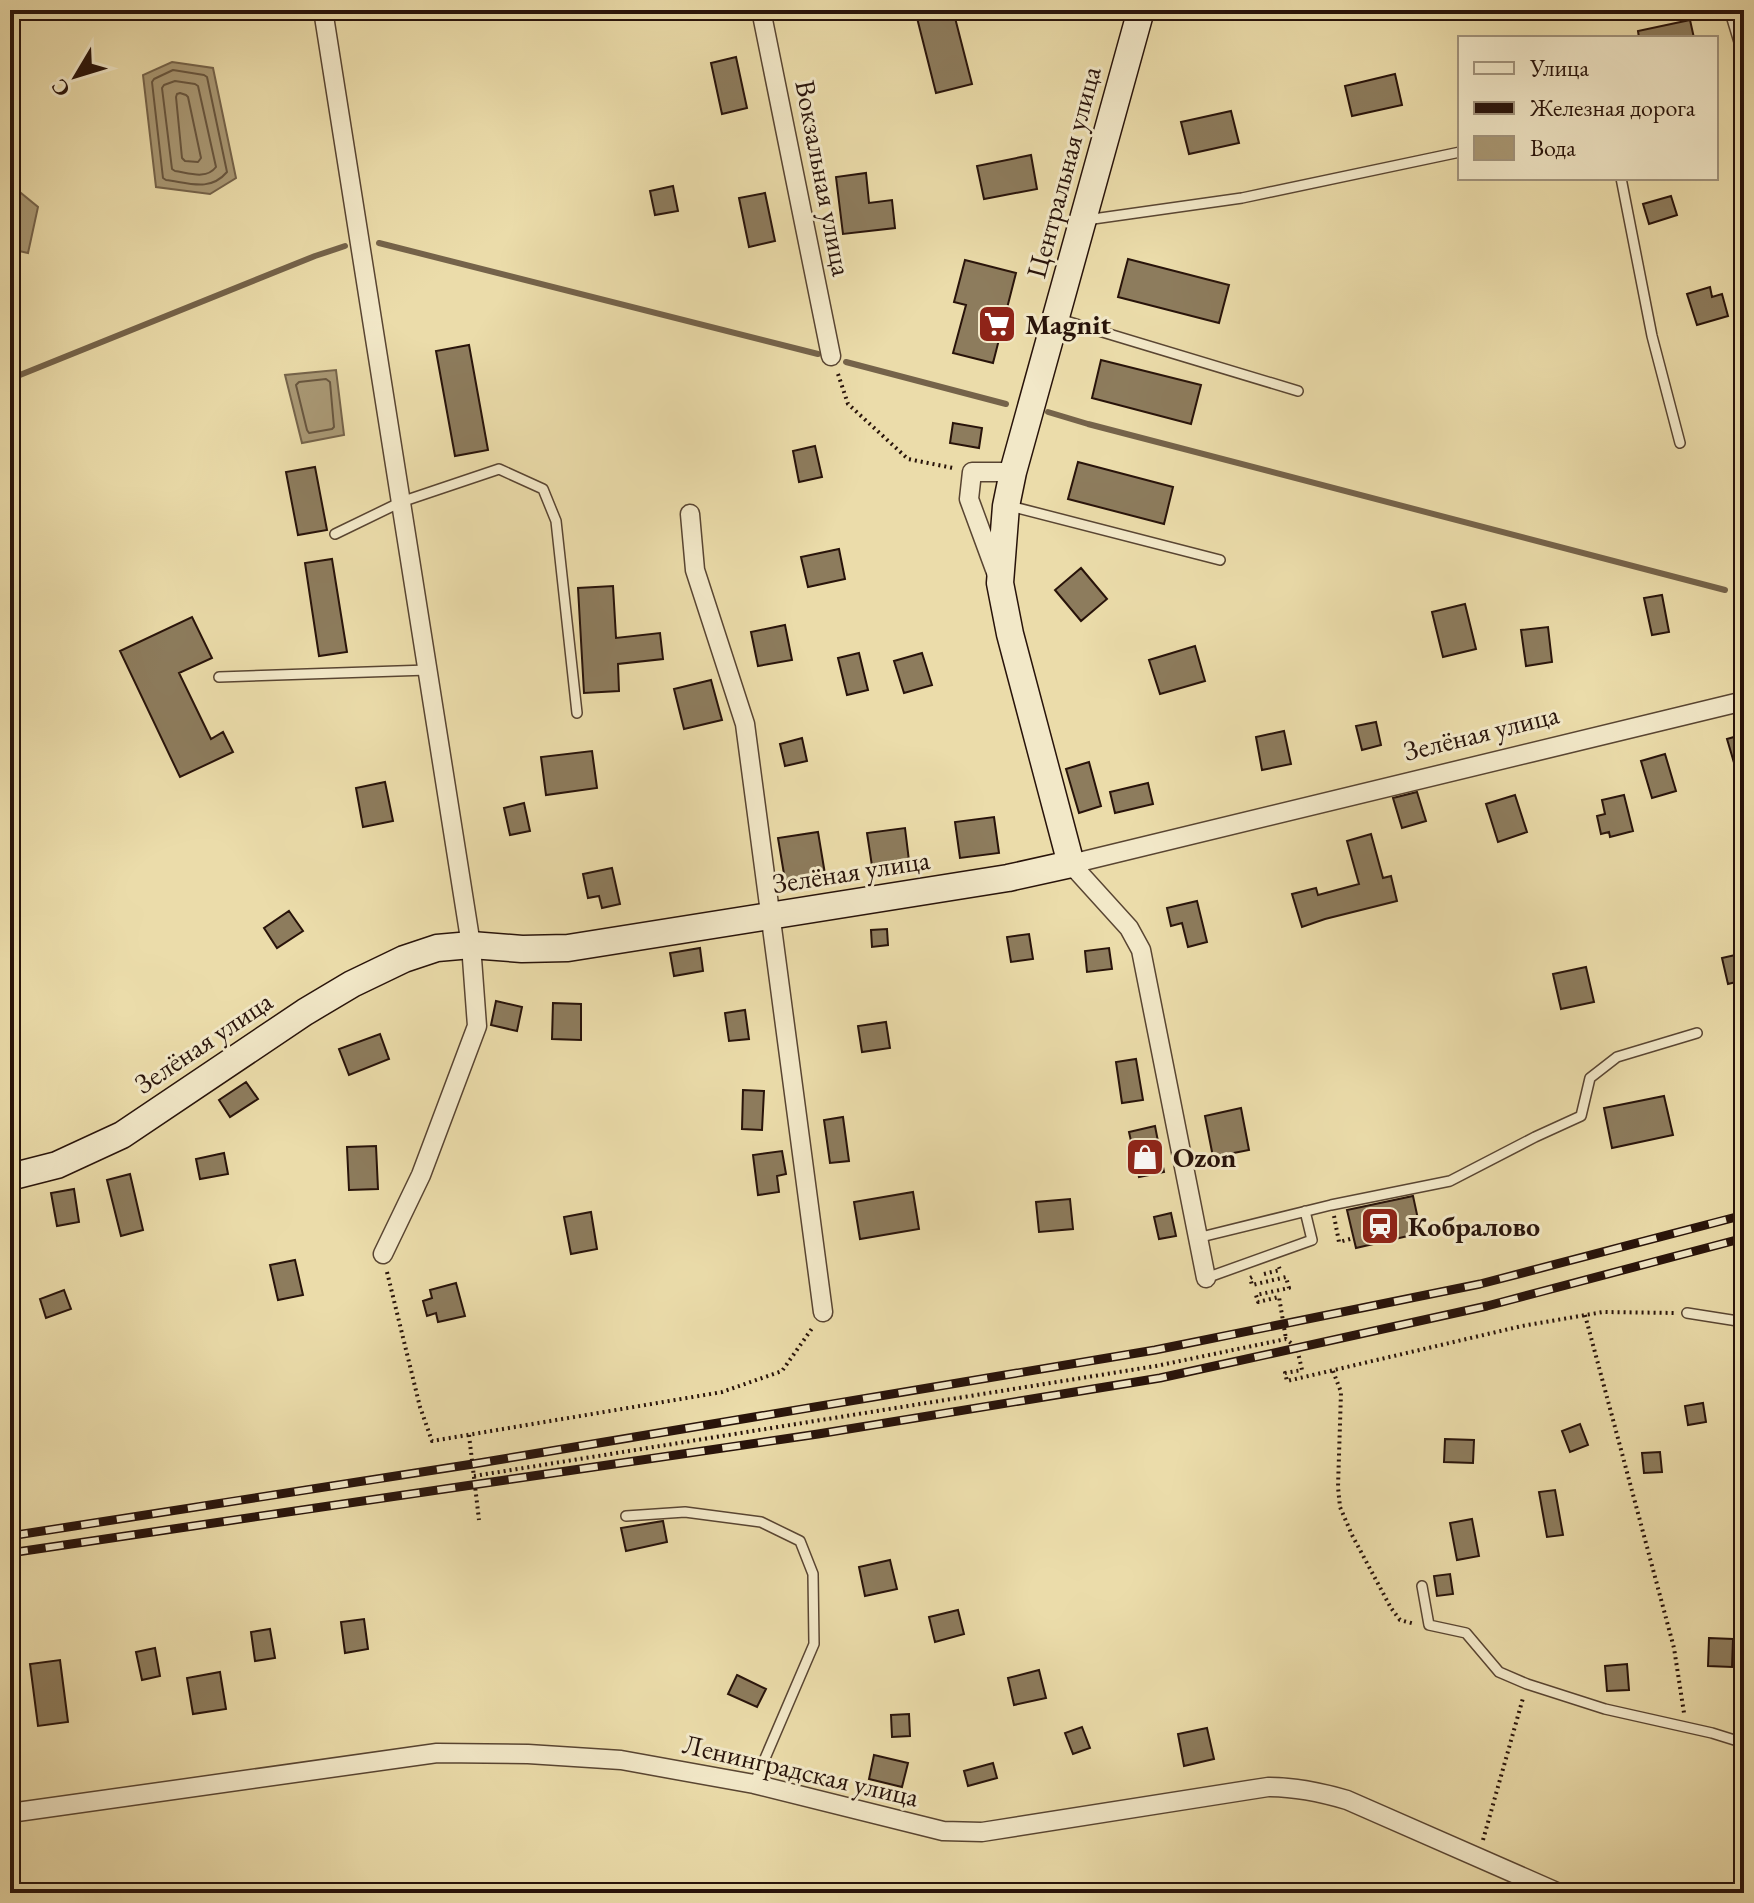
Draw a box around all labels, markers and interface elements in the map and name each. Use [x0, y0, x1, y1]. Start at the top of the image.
north arrow [36, 36, 116, 116]
legend [1458, 36, 1718, 180]
text: Улица [1529, 52, 1589, 83]
street label: Центральная улица [1017, 61, 1109, 282]
text: С [44, 73, 77, 103]
street label: Вокзальная улица [787, 77, 861, 280]
text: Железная дорога [1529, 92, 1696, 123]
text: Вода [1530, 132, 1576, 163]
supermarket icon: Magnit [976, 303, 1018, 345]
place label: Magnit [1025, 306, 1111, 342]
street label: Зелёная улица [1400, 695, 1563, 769]
street label: Зелёная улица [770, 841, 933, 901]
street label: Зелёная улица [127, 982, 280, 1101]
shop icon: Ozon [1124, 1136, 1166, 1178]
place label: Ozon [1173, 1139, 1237, 1175]
station icon: Кобралово [1359, 1205, 1401, 1247]
place label: Кобралово [1408, 1208, 1540, 1244]
street label: Ленинградская улица [679, 1725, 923, 1815]

